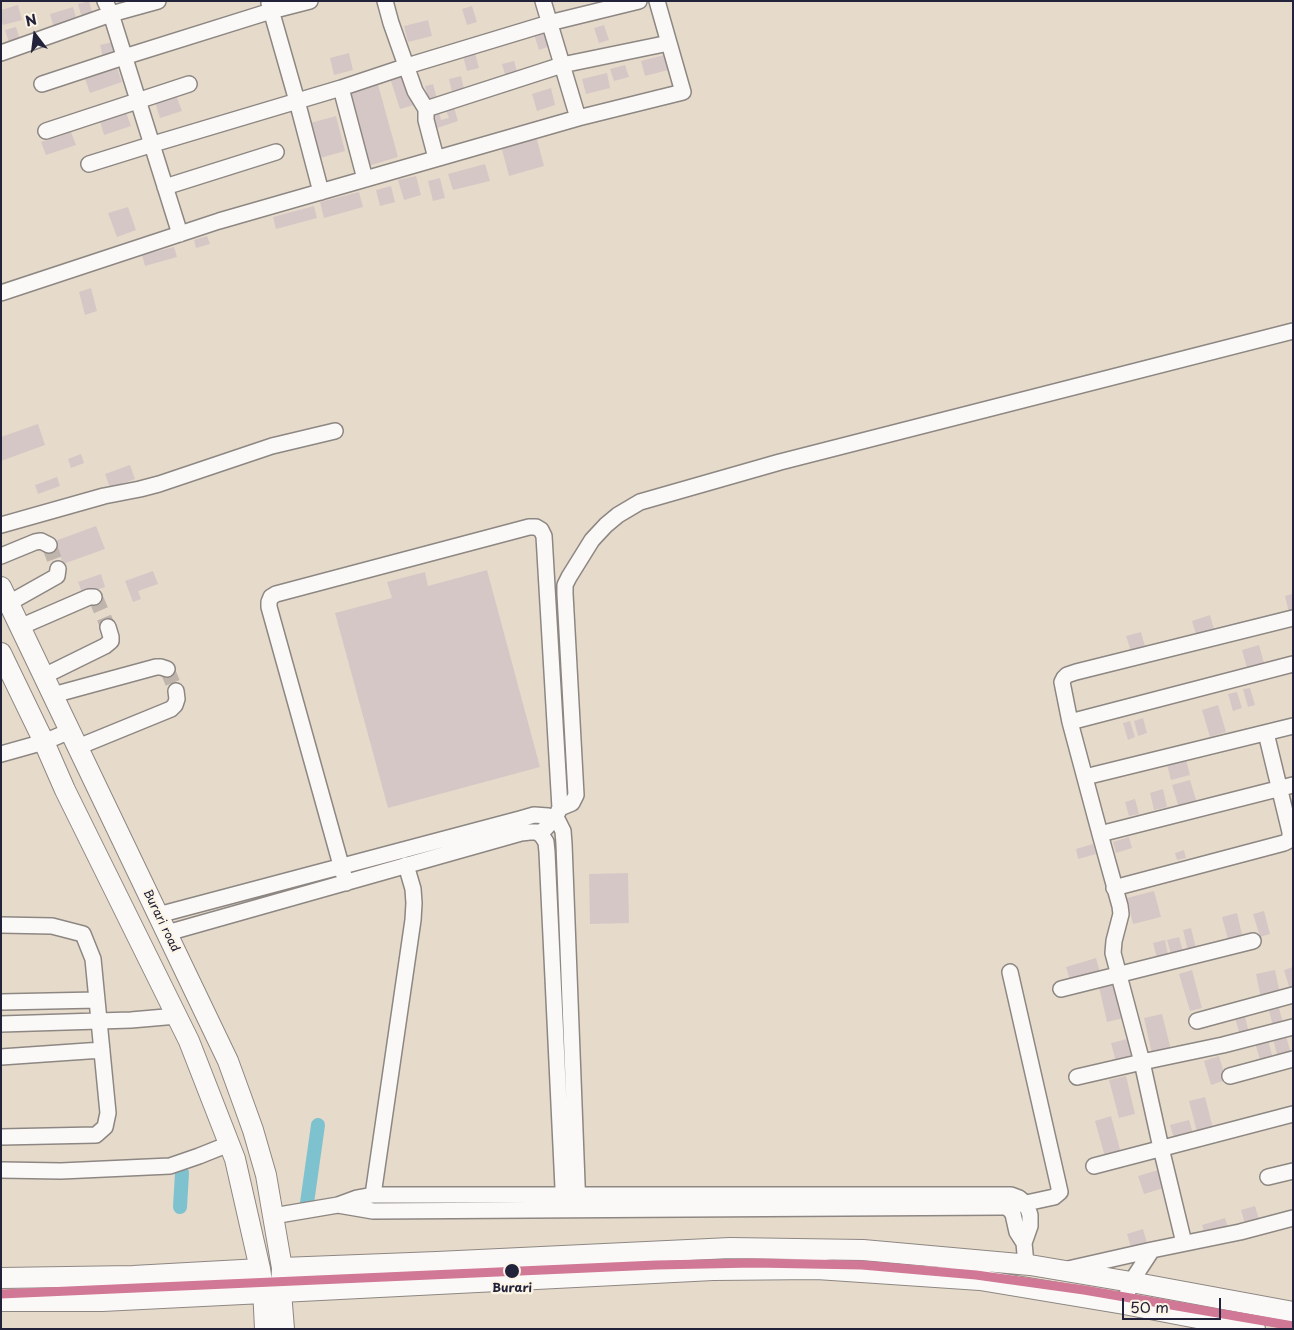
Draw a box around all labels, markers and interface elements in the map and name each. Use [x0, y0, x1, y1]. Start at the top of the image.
text: N [23, 8, 39, 32]
north arrow [10, 10, 60, 60]
street label: Burari road [140, 887, 182, 955]
marker: Burari [503, 1262, 521, 1280]
place label: Burari [492, 1282, 532, 1296]
scale bar [1124, 1288, 1223, 1320]
text: 50 m [1130, 1295, 1169, 1318]

